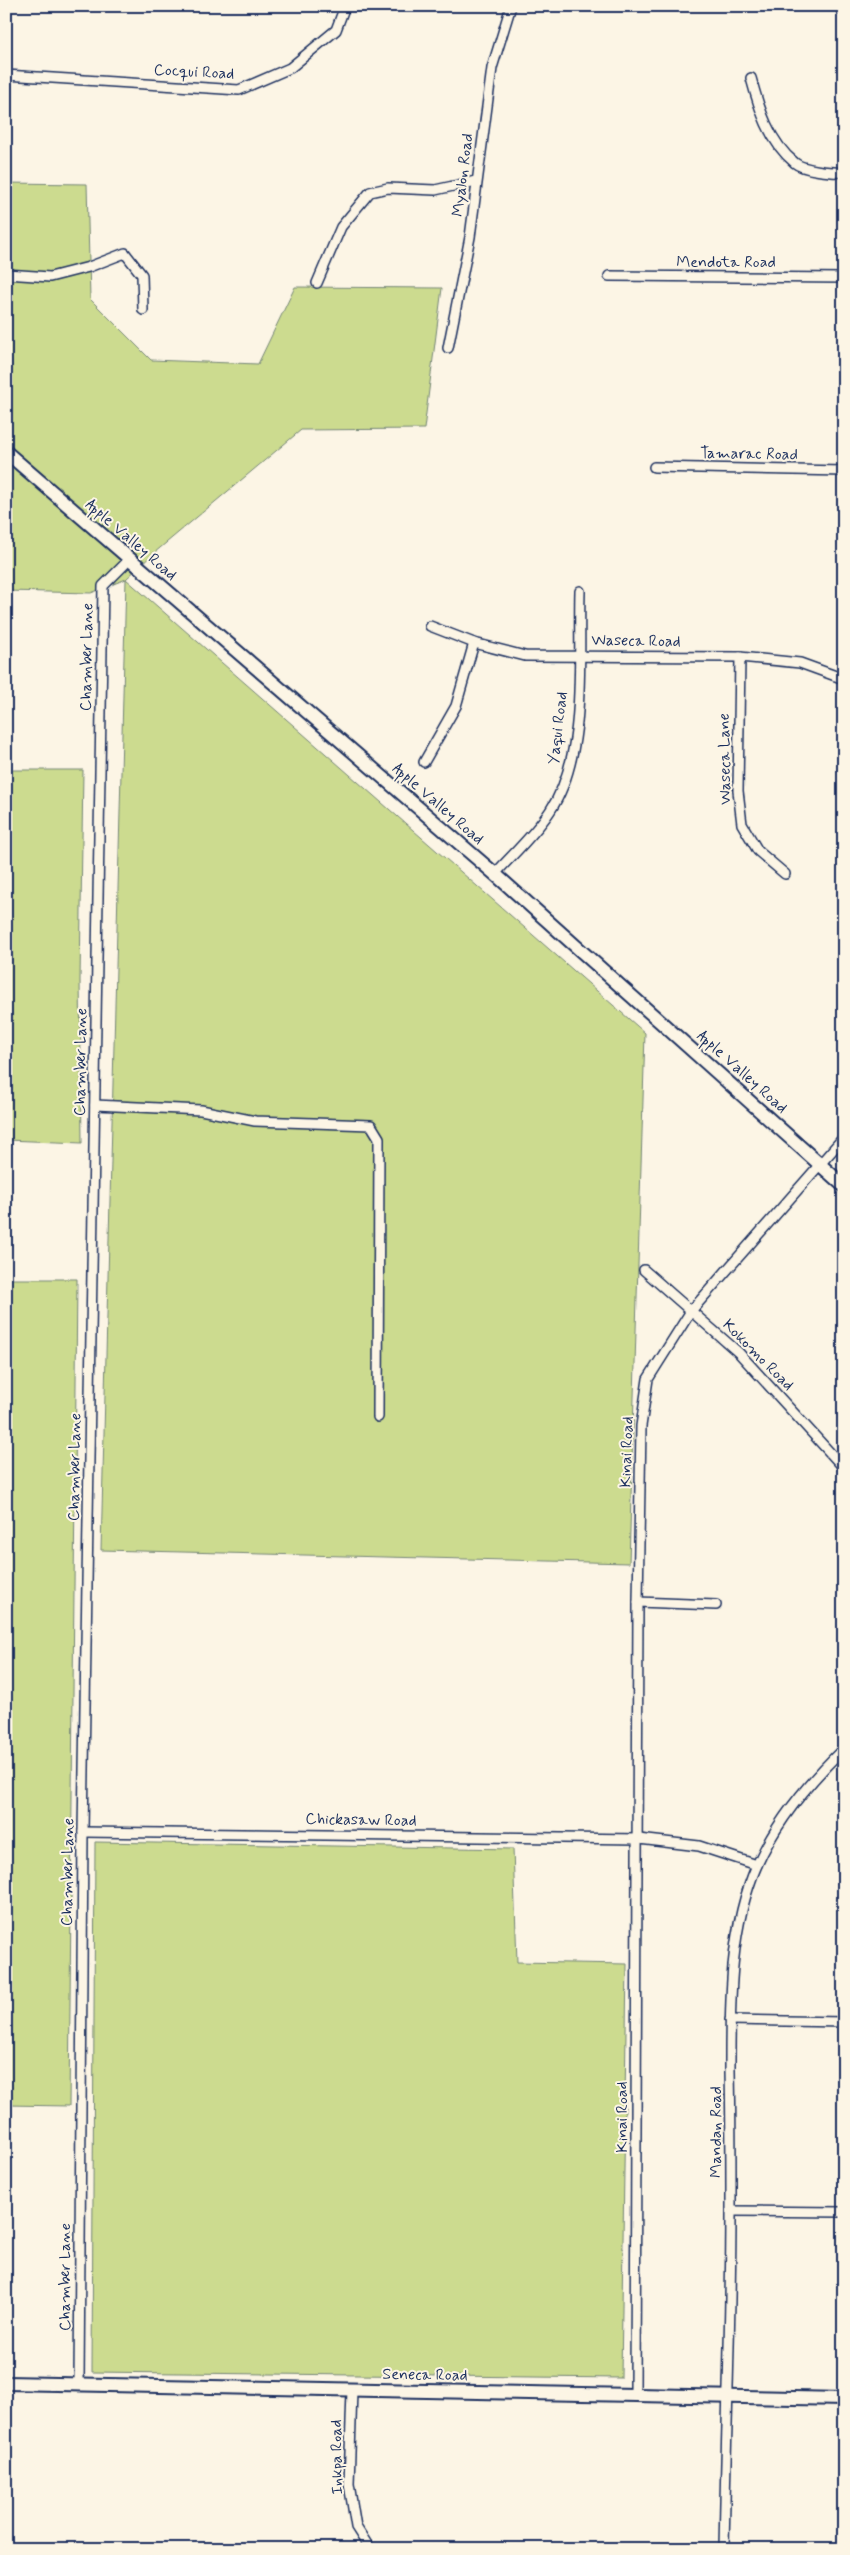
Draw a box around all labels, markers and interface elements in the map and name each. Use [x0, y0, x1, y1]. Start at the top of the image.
street label: Cocqui Road [153, 59, 235, 85]
street label: Myalon Road [447, 132, 479, 218]
street label: Mendota Road [676, 252, 776, 273]
street label: Tamarac Road [700, 443, 798, 465]
street label: Apple Valley Road [80, 494, 181, 586]
street label: Chamber Lane [76, 603, 98, 711]
street label: Waseca Road [591, 630, 681, 652]
street label: Yaqui Road [543, 690, 573, 766]
street label: Waseca Lane [714, 713, 736, 805]
street label: Apple Valley Road [387, 758, 488, 850]
street label: Chamber Lane [70, 1008, 92, 1116]
street label: Apple Valley Road [692, 1026, 792, 1119]
street label: Kokomo Road [718, 1315, 798, 1395]
street label: Chamber Lane [64, 1413, 86, 1521]
street label: Kinai Road [615, 1416, 639, 1488]
street label: Chickasaw Road [305, 1809, 417, 1831]
street label: Chamber Lane [57, 1818, 79, 1926]
street label: Kinai Road [612, 2081, 633, 2153]
street label: Mandan Road [706, 2086, 727, 2178]
street label: Chamber Lane [55, 2223, 76, 2331]
street label: Seneca Road [382, 2364, 468, 2386]
street label: Inkpa Road [326, 2419, 348, 2495]

